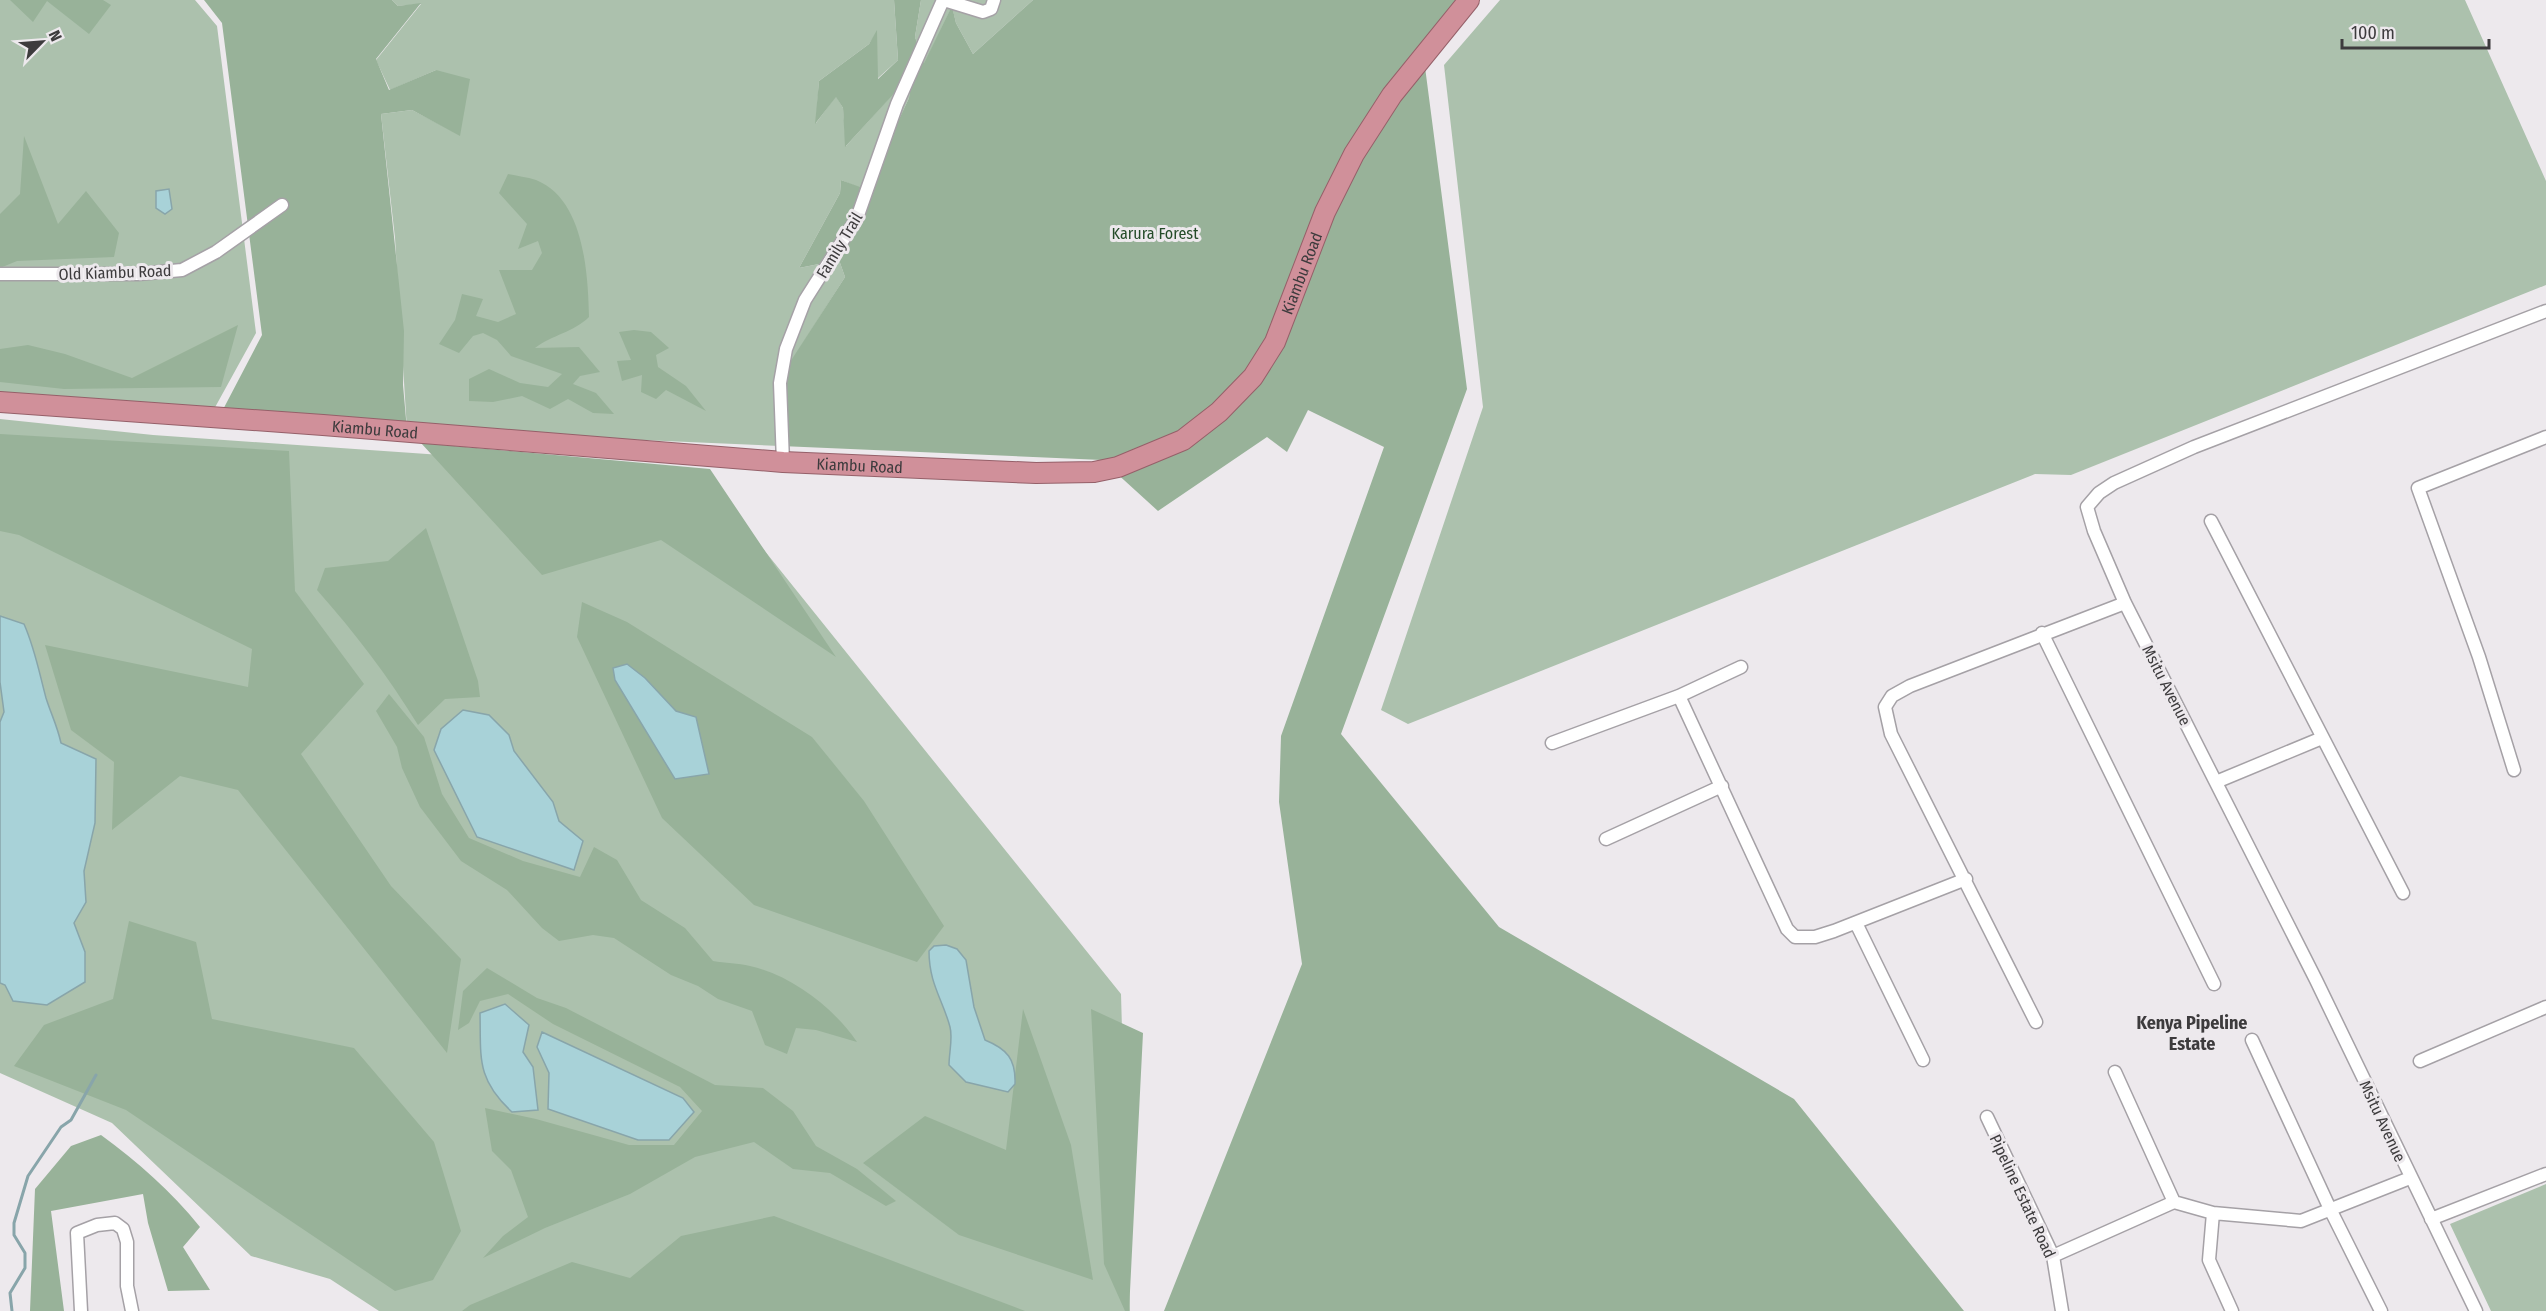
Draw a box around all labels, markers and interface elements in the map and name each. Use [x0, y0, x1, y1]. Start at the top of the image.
north arrow [12, 12, 72, 72]
scale bar [2342, 12, 2489, 50]
text: 100 m [2351, 22, 2395, 44]
text: N [45, 28, 66, 44]
street label: Family Trail [812, 209, 866, 282]
park label: Karura Forest [1112, 224, 1199, 243]
street label: Kiambu Road [1278, 230, 1326, 317]
street label: Old Kiambu Road [58, 261, 172, 284]
street label: Kiambu Road [331, 417, 419, 443]
street label: Kiambu Road [816, 454, 903, 477]
street label: Msitu Avenue [2138, 642, 2195, 729]
district label: Kenya Pipeline Estate [2137, 1012, 2248, 1055]
street label: Msitu Avenue [2355, 1077, 2410, 1165]
street label: Pipeline Estate Road [1986, 1131, 2060, 1261]

